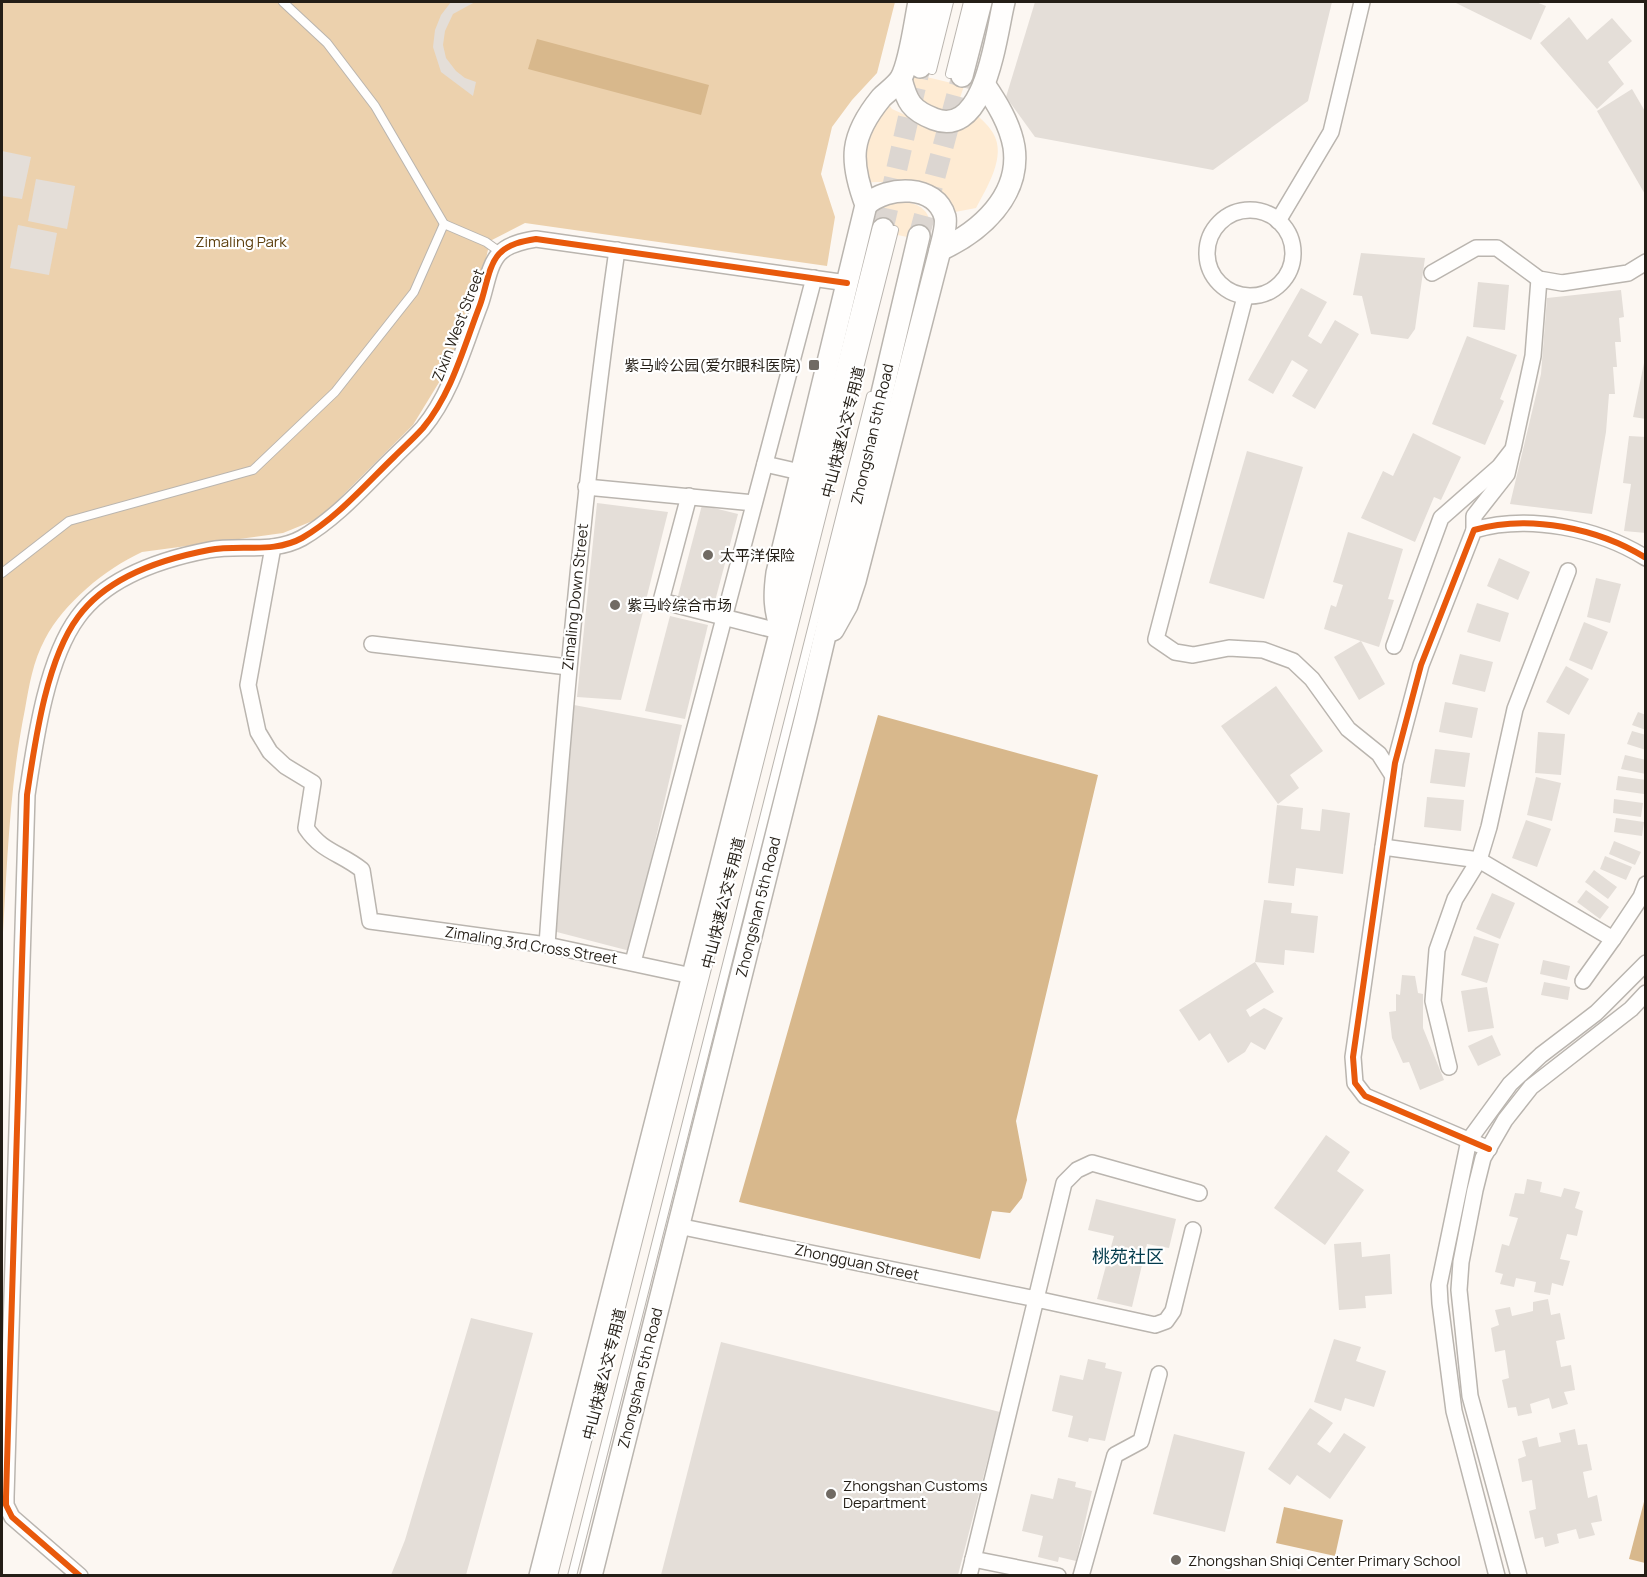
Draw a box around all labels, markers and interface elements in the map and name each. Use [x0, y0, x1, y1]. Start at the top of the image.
park label: Zimaling Park [195, 231, 287, 252]
street label: Zixin West Street [427, 266, 489, 384]
place label: 紫马岭公园(爱尔眼科医院) [624, 355, 802, 376]
marker: 紫马岭公园(爱尔眼科医院) [807, 358, 821, 372]
street label: Zhongshan 5th Road [846, 362, 898, 506]
street label: 中山快速公交专用道 [816, 364, 870, 500]
street label: Zimaling Down Street [557, 522, 593, 672]
place label: 太平洋保险 [720, 545, 795, 566]
marker: 太平洋保险 [701, 548, 715, 562]
place label: 紫马岭综合市场 [627, 595, 732, 616]
marker: 紫马岭综合市场 [608, 598, 622, 612]
street label: 中山快速公交专用道 [696, 835, 750, 971]
street label: Zhongshan 5th Road [730, 835, 786, 979]
street label: Zimaling 3rd Cross Street [443, 921, 619, 969]
street label: Zhongguan Street [793, 1239, 921, 1285]
district label: 桃苑社区 [1092, 1244, 1164, 1268]
street label: 中山快速公交专用道 [577, 1306, 631, 1442]
street label: Zhongshan 5th Road [612, 1306, 668, 1450]
place label: Zhongshan Customs Department [843, 1475, 988, 1513]
marker: Zhongshan Customs Department [824, 1487, 838, 1501]
place label: Zhongshan Shiqi Center Primary School [1188, 1550, 1461, 1571]
marker: Zhongshan Shiqi Center Primary School [1169, 1553, 1183, 1567]

